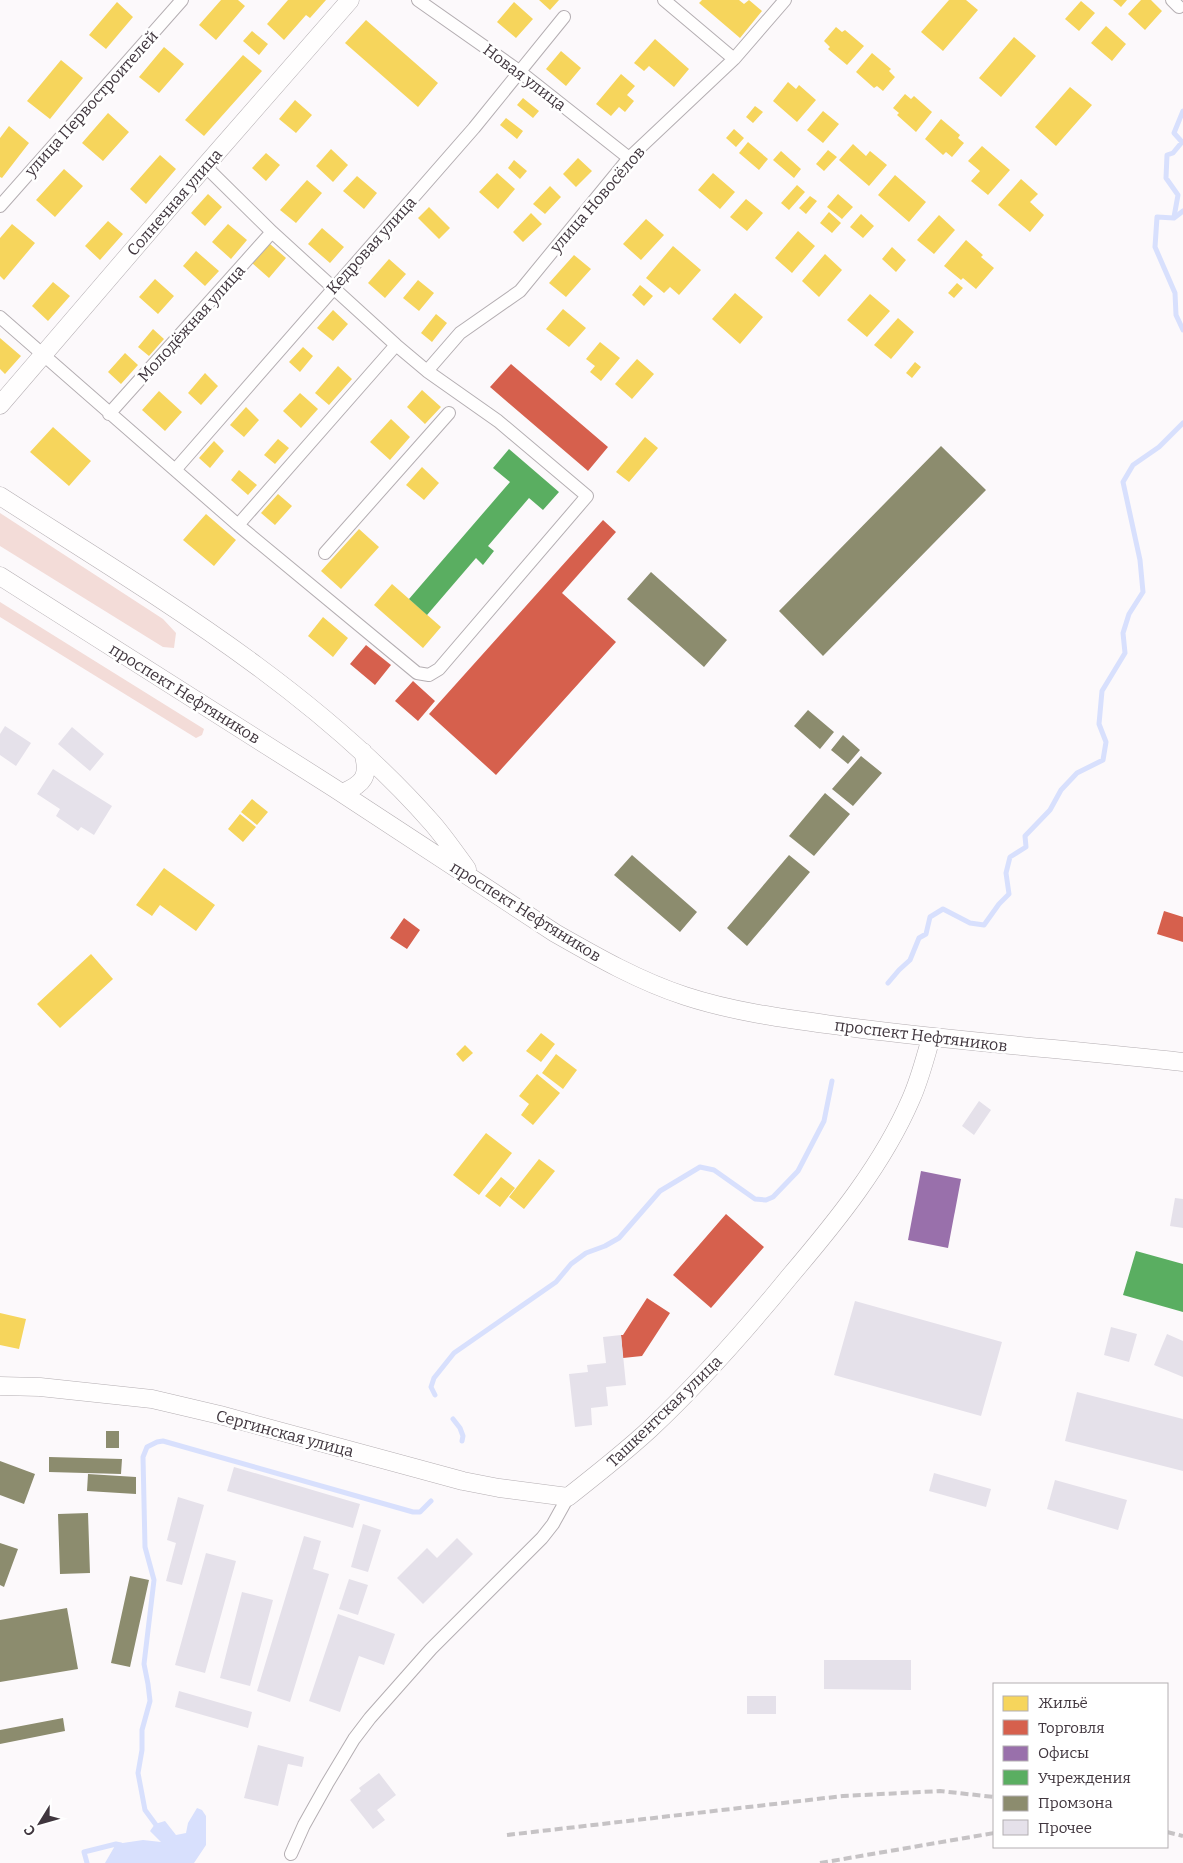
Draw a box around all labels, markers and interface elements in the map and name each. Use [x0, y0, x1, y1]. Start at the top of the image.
street label: улица Первостроителей [20, 27, 162, 181]
street label: Новая улица [480, 40, 570, 115]
street label: улица Новосёлов [545, 142, 649, 257]
street label: Солнечная улица [123, 145, 226, 260]
street label: Кедровая улица [323, 193, 420, 298]
street label: Молодёжная улица [134, 261, 249, 386]
street label: проспект Нефтяников [106, 639, 264, 748]
street label: проспект Нефтяников [447, 857, 605, 966]
street label: проспект Нефтяников [833, 1015, 1008, 1056]
street label: Ташкентская улица [603, 1351, 726, 1471]
street label: Сергинская улица [214, 1406, 356, 1461]
legend [993, 1683, 1168, 1848]
text: Жильё [1038, 1694, 1088, 1712]
text: Торговля [1038, 1719, 1105, 1737]
text: Офисы [1038, 1744, 1089, 1762]
text: Учреждения [1038, 1769, 1131, 1787]
text: Промзона [1038, 1794, 1113, 1812]
north arrow [15, 1798, 65, 1848]
text: Прочее [1038, 1819, 1092, 1837]
text: С [20, 1822, 39, 1839]

